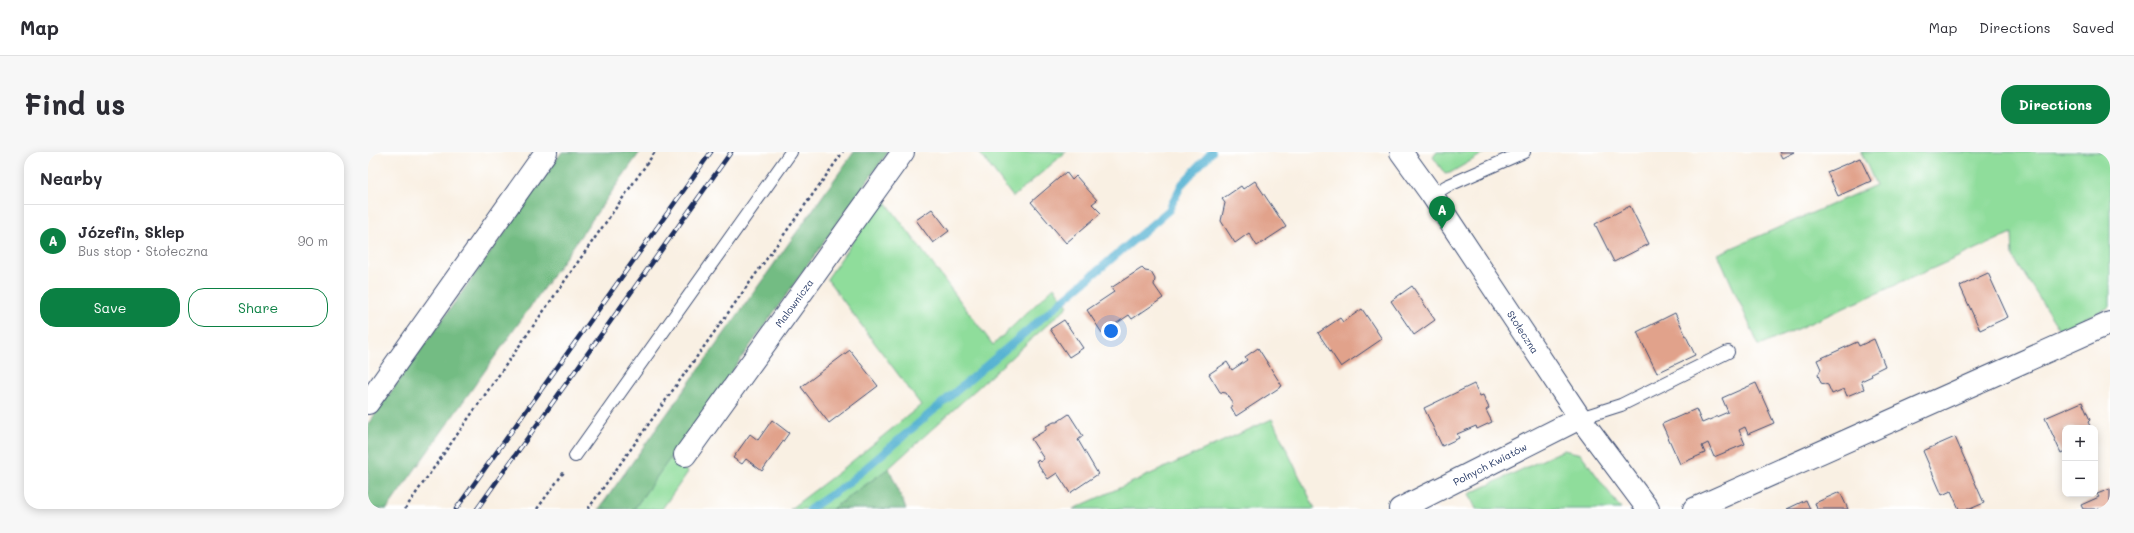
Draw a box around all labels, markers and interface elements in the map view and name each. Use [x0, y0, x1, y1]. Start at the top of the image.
text: Map [20, 15, 59, 40]
text: Map [1929, 18, 1957, 37]
text: Directions [1979, 18, 2050, 37]
text: Saved [2072, 18, 2114, 37]
button: Directions [2001, 85, 2110, 124]
text: Find us [24, 86, 125, 122]
text: Nearby [40, 167, 102, 189]
pin: A [1429, 196, 1455, 229]
text: Józefin, Sklep [78, 222, 184, 242]
text: A [48, 232, 58, 249]
text: 90 m [298, 232, 328, 249]
text: Bus stop · Stołeczna [78, 242, 208, 259]
street label: Malownicza [772, 276, 816, 330]
button: Save [40, 288, 180, 327]
button: Share [188, 288, 328, 327]
street label: Stołeczna [1504, 308, 1542, 356]
your location [1101, 321, 1121, 341]
map controls [2062, 425, 2098, 497]
button: + [2062, 425, 2098, 461]
street label: Polnych Kwiatów [1451, 439, 1530, 489]
button: − [2062, 461, 2098, 497]

